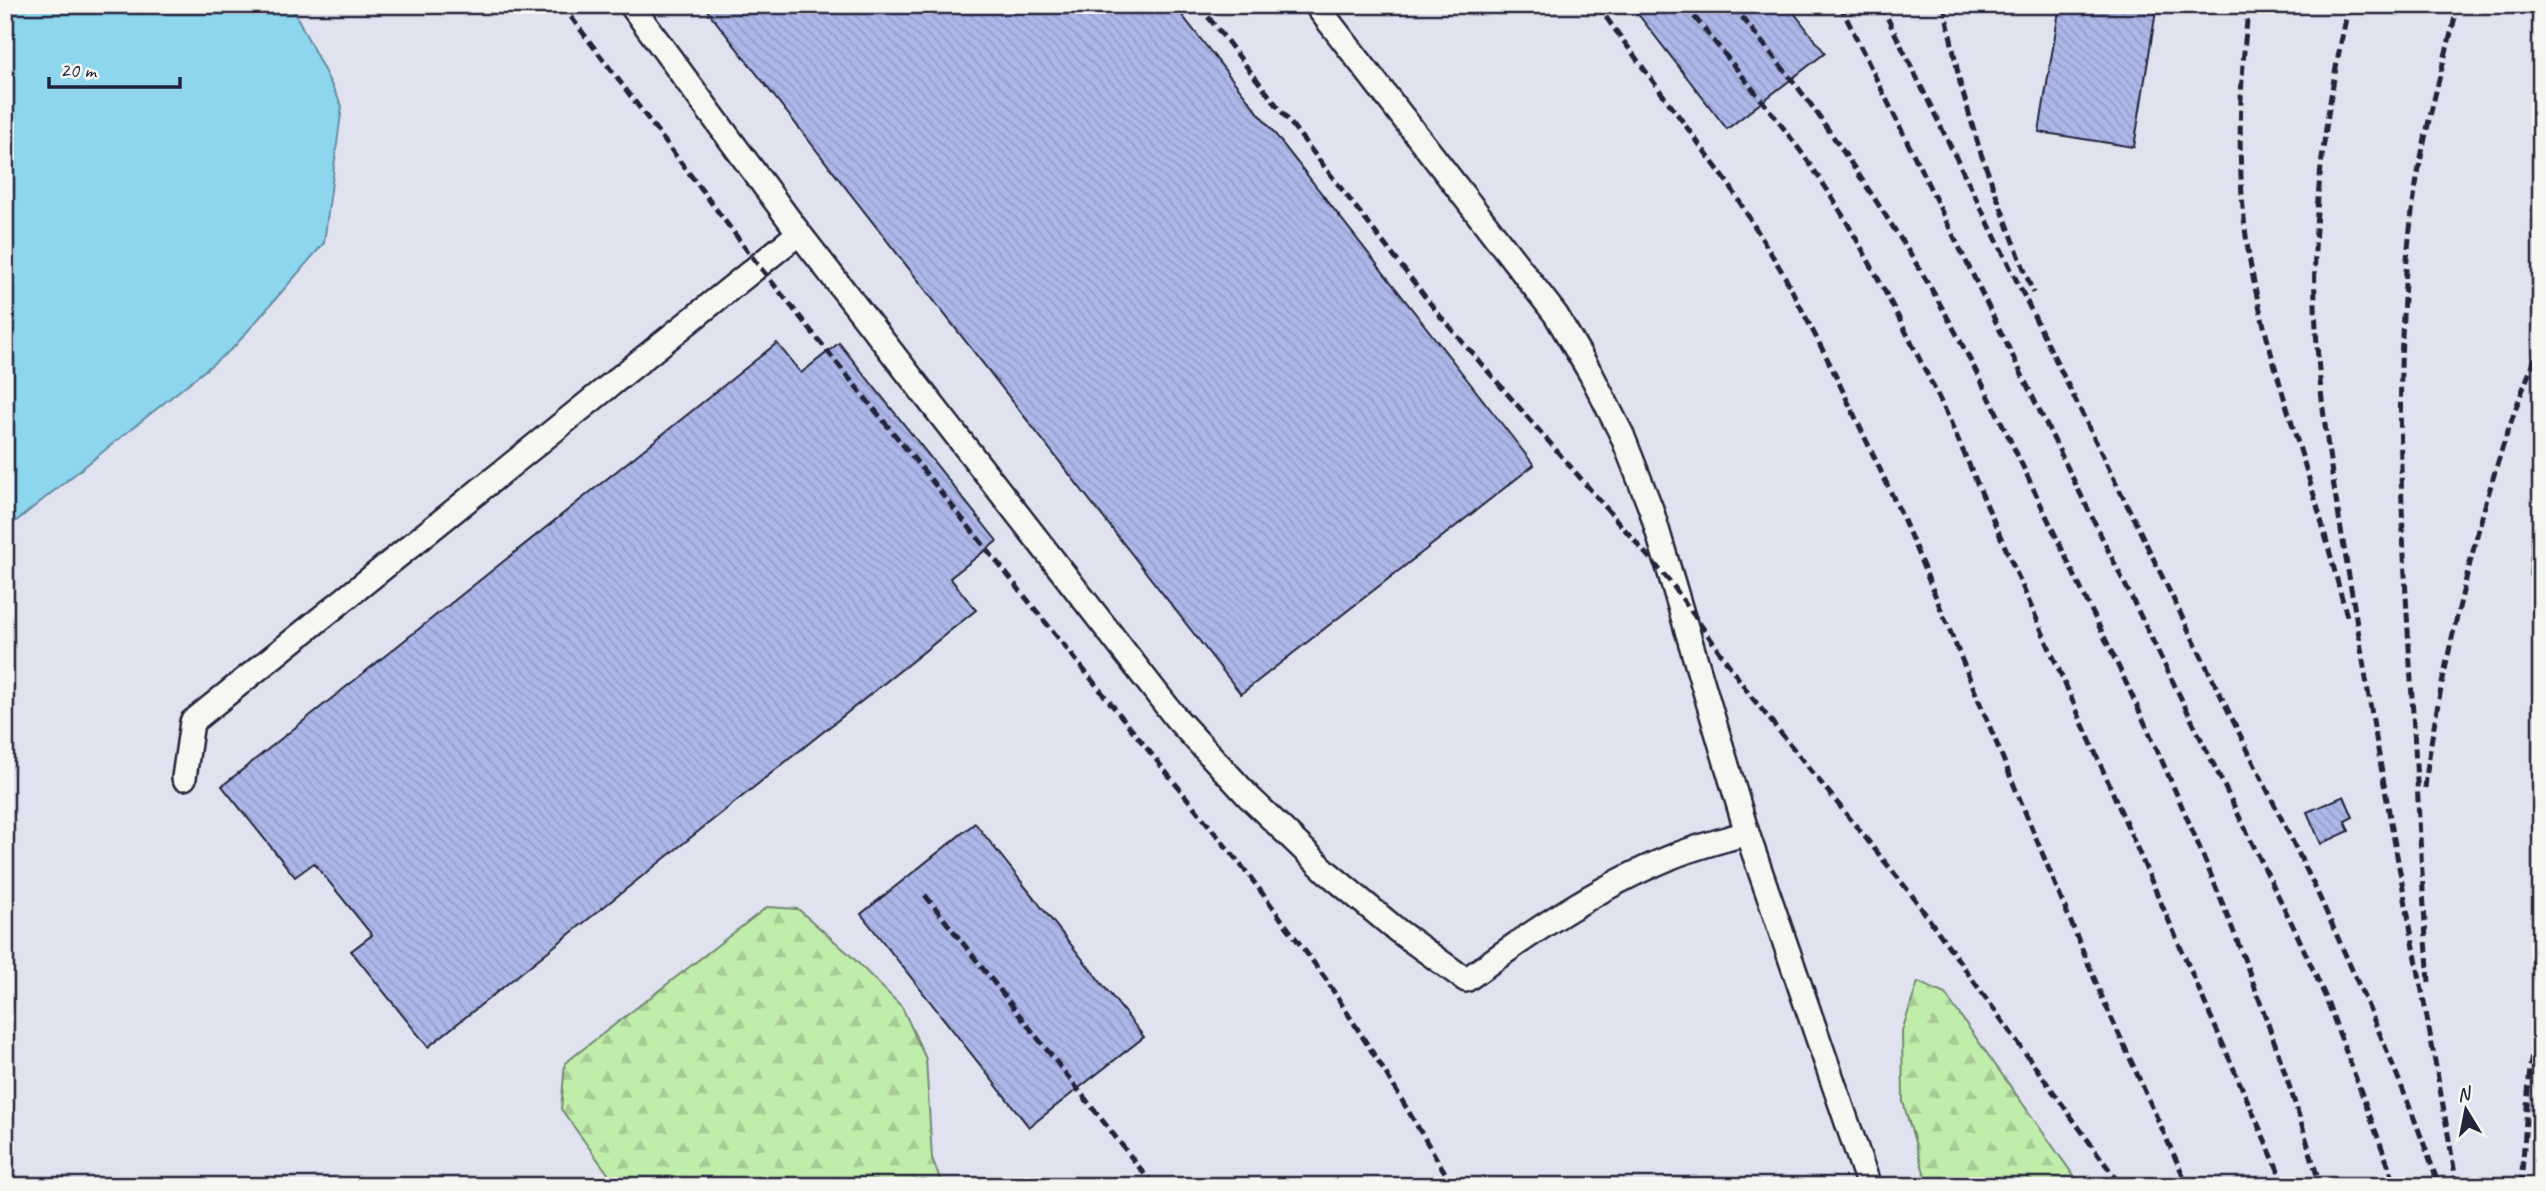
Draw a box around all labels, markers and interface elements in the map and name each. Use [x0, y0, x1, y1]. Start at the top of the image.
scale bar [49, 46, 180, 90]
text: 20 m [60, 57, 98, 83]
north arrow [2430, 1076, 2500, 1146]
text: N [2455, 1081, 2474, 1107]

